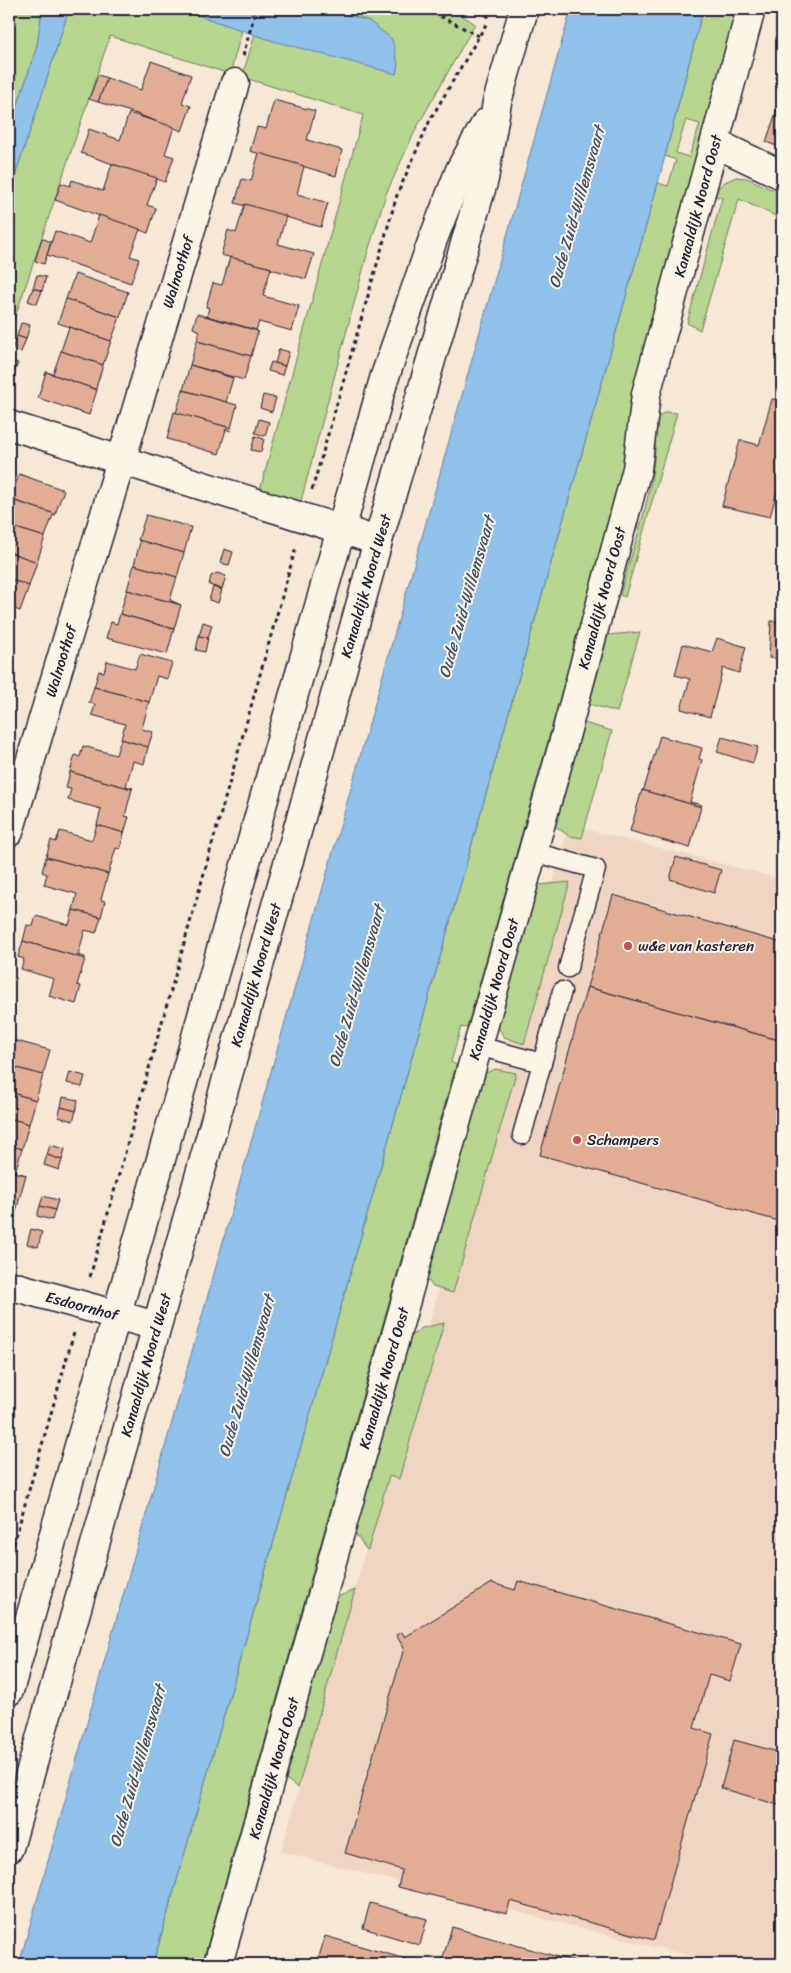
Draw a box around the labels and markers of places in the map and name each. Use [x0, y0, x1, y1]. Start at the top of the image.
place label: w&e van kasteren [638, 933, 754, 959]
marker: w&e van kasteren [622, 940, 634, 952]
place label: Schampers [587, 1127, 660, 1153]
marker: Schampers [571, 1134, 583, 1146]

